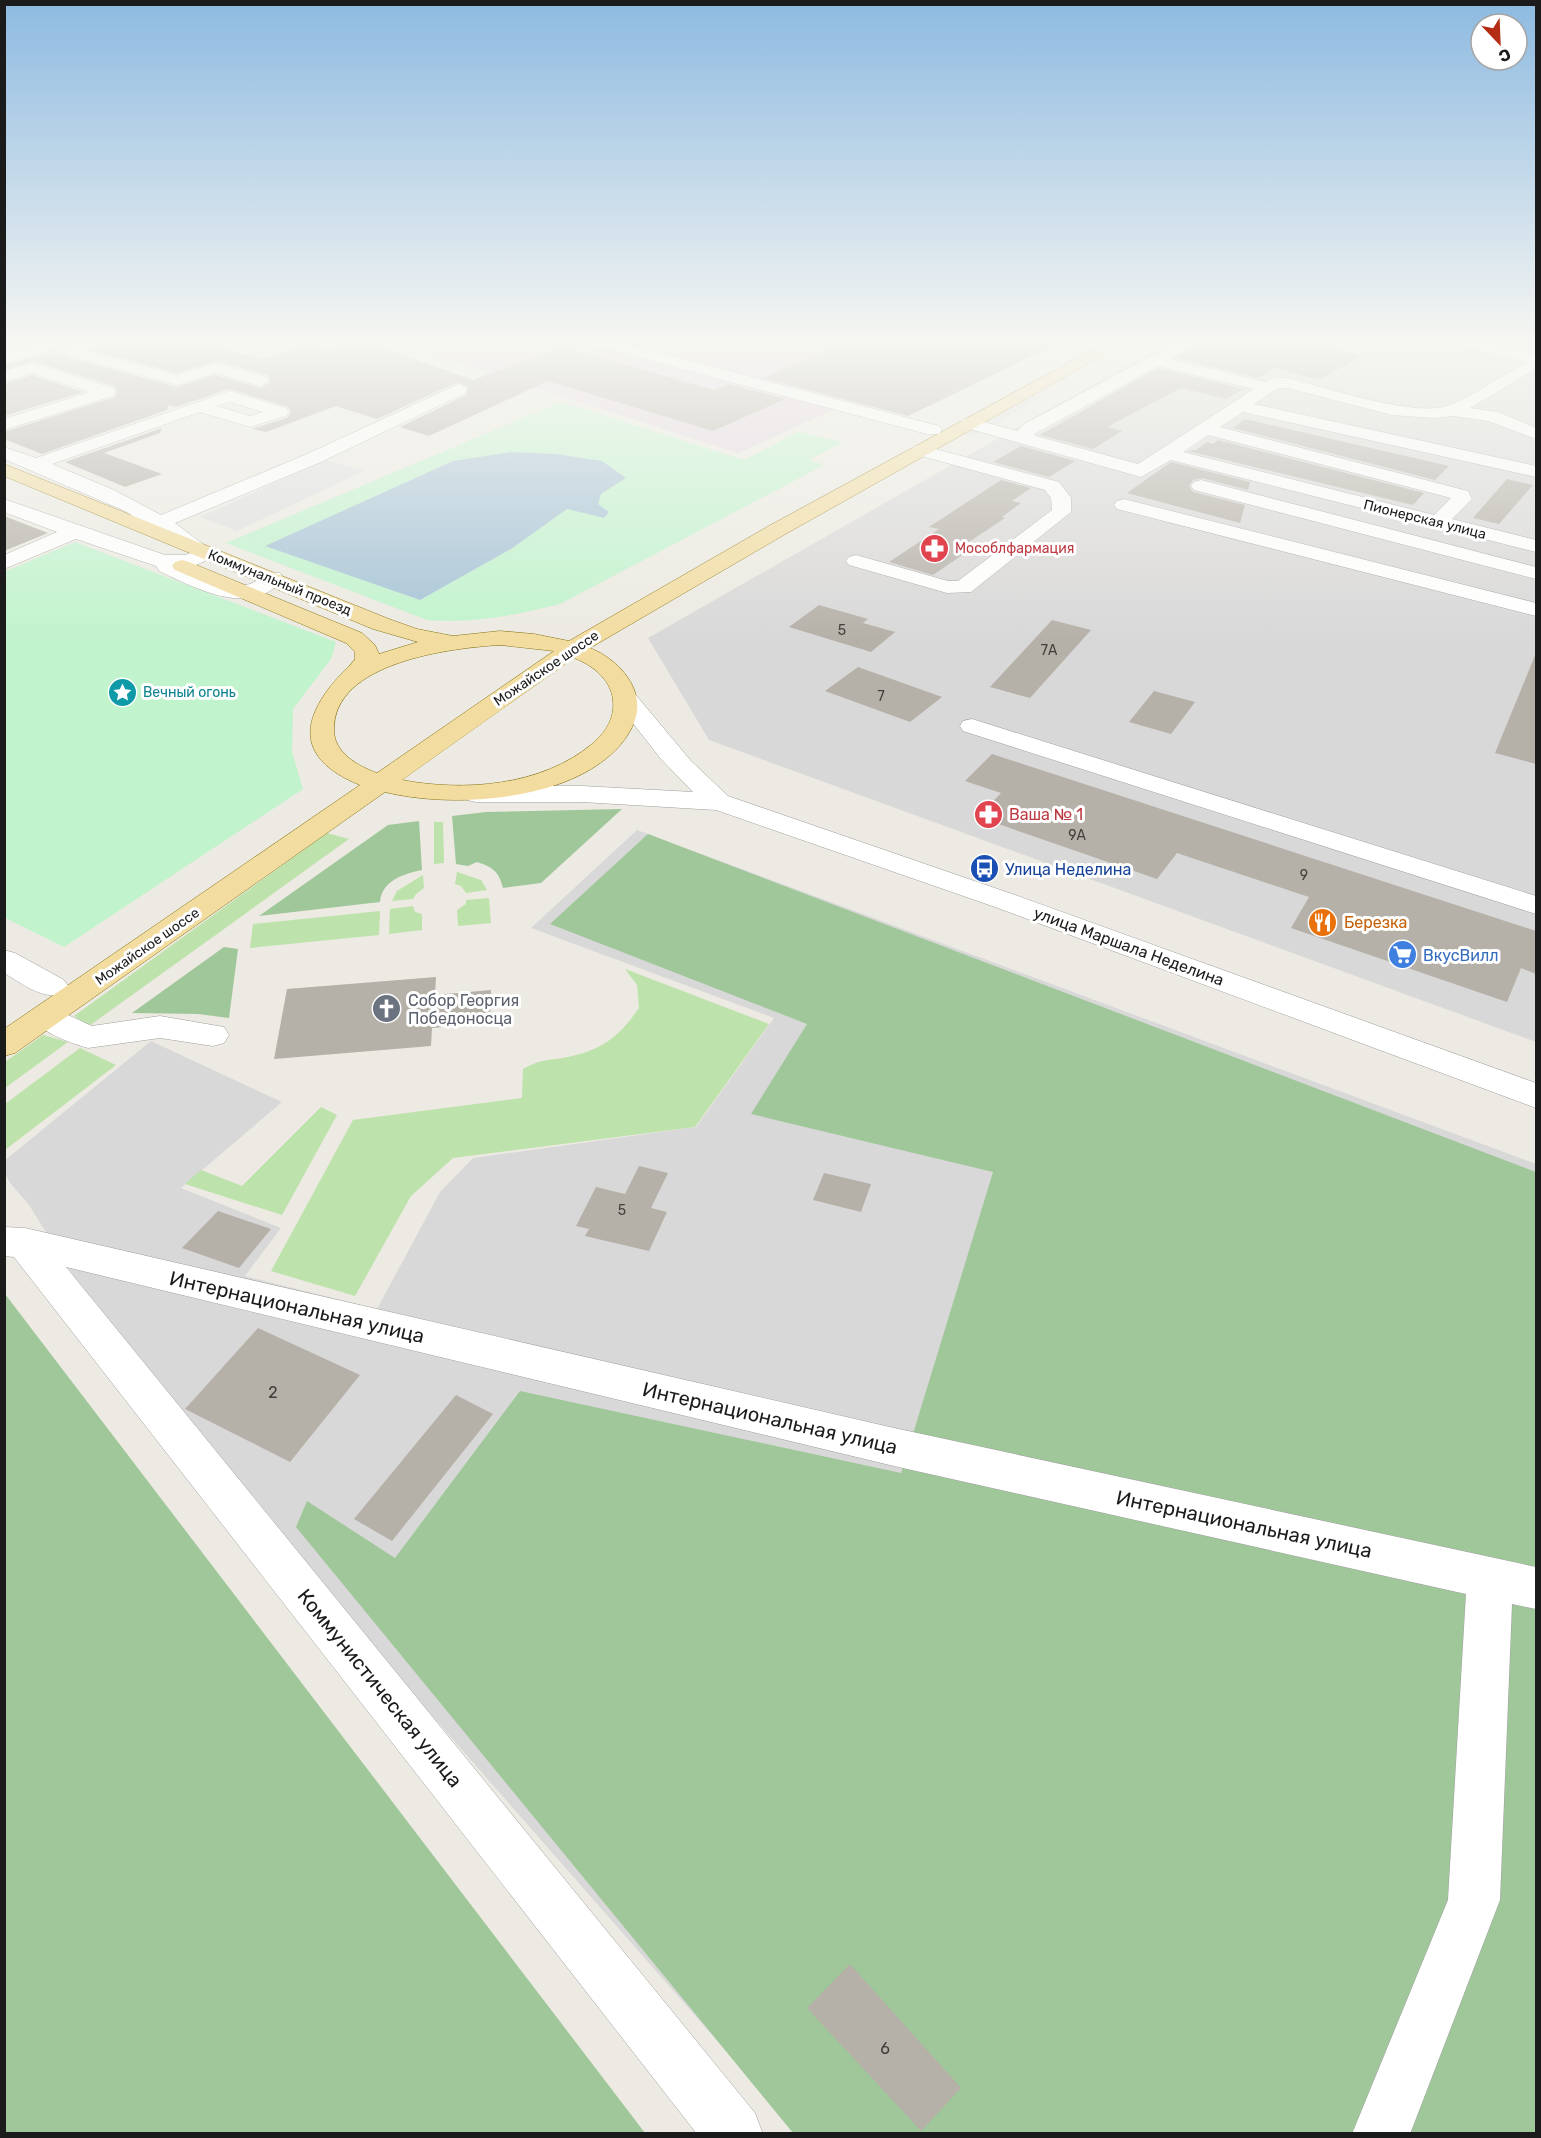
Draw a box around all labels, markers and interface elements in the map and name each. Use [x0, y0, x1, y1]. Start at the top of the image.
north arrow [1469, 12, 1529, 72]
text: С [1496, 44, 1514, 66]
street label: Пионерская улица [1362, 496, 1488, 543]
pharmacy icon: Мособлфармация [918, 532, 950, 564]
place label: Мособлфармация [955, 540, 1074, 557]
street label: Коммунальный проезд [206, 546, 354, 619]
house number: 5 [838, 622, 846, 639]
street label: Можайское шоссе [490, 627, 602, 710]
house number: 7А [1041, 642, 1058, 659]
place icon: Вечный огонь [106, 676, 138, 708]
place label: Вечный огонь [143, 684, 236, 701]
house number: 7 [877, 688, 885, 705]
pharmacy icon: Ваша № 1 [972, 798, 1004, 830]
place label: Ваша № 1 [1009, 805, 1083, 824]
house number: 9А [1068, 827, 1086, 844]
bus stop icon: Улица Неделина [968, 853, 1000, 885]
place label: Улица Неделина [1005, 860, 1131, 879]
house number: 9 [1300, 867, 1308, 884]
street label: улица Маршала Неделина [1031, 903, 1226, 990]
street label: Можайское шоссе [92, 904, 203, 989]
restaurant icon: Березка [1307, 906, 1339, 938]
place label: Березка [1344, 913, 1407, 932]
supermarket icon: ВкусВилл [1386, 939, 1418, 971]
place label: ВкусВилл [1423, 946, 1499, 965]
place label: Собор Георгия Победоносца [408, 991, 519, 1028]
church icon: Собор Георгия Победоносца [371, 993, 403, 1025]
house number: 5 [618, 1202, 626, 1219]
street label: Интернациональная улица [167, 1266, 427, 1348]
street label: Интернациональная улица [640, 1377, 900, 1459]
house number: 2 [268, 1383, 278, 1402]
street label: Интернациональная улица [1114, 1485, 1374, 1563]
street label: Коммунистическая улица [293, 1584, 467, 1792]
house number: 6 [880, 2039, 890, 2058]

